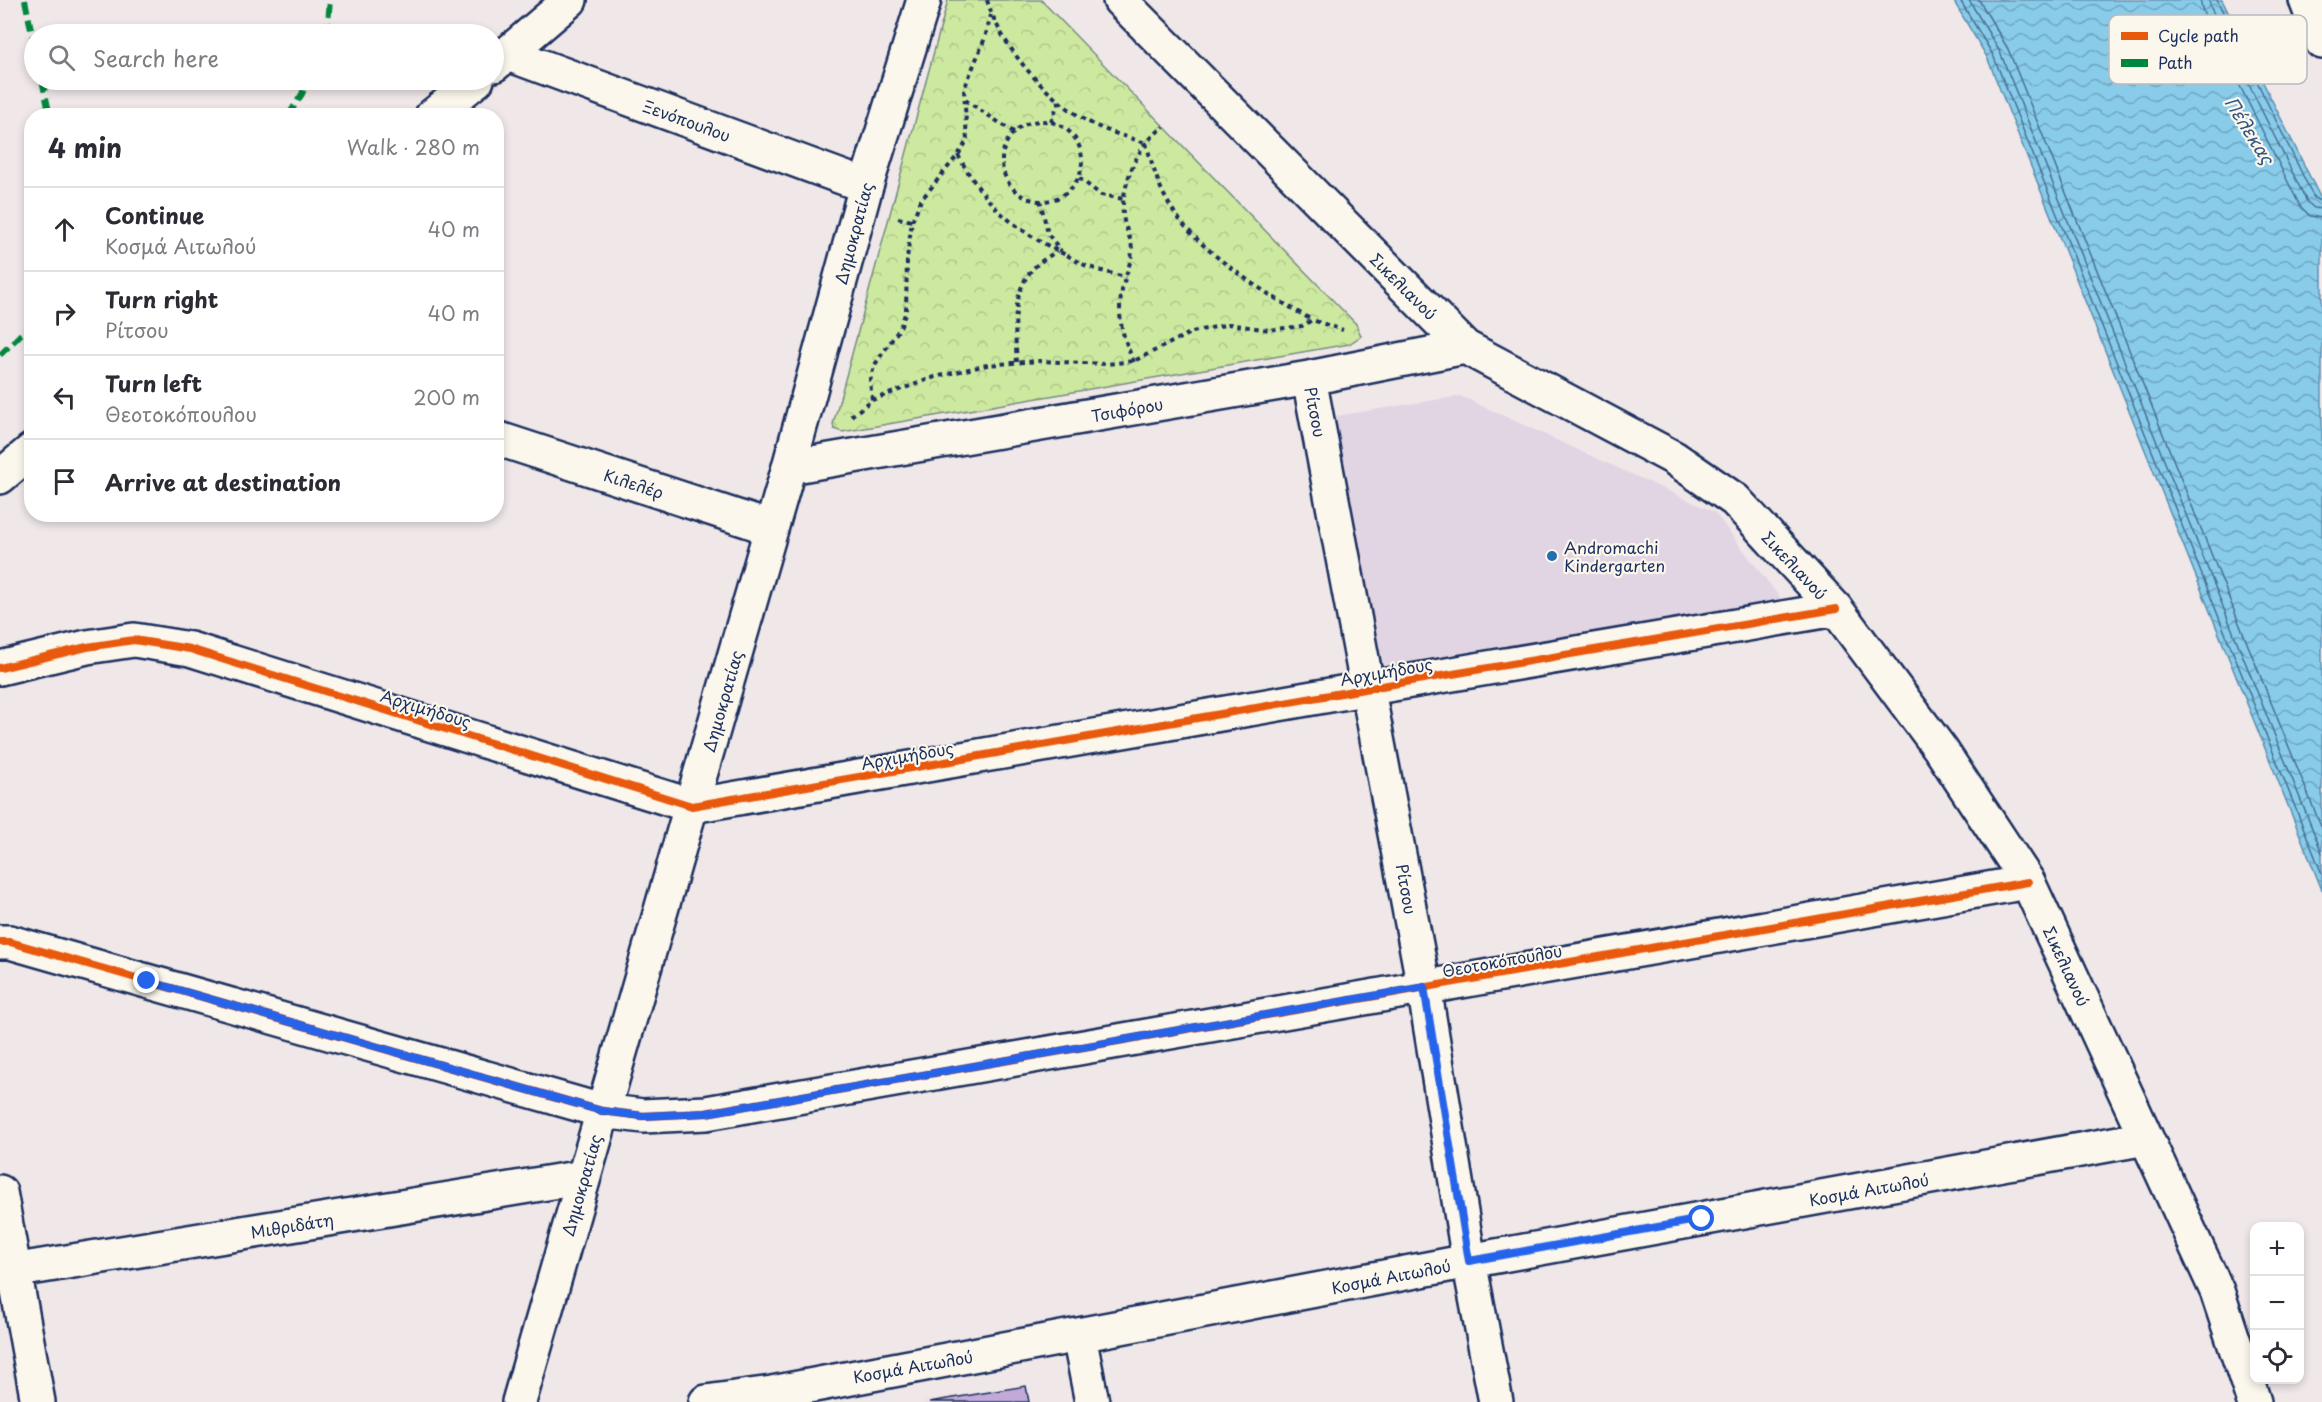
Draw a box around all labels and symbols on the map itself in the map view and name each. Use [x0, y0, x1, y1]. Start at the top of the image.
legend [2109, 15, 2307, 84]
text: Cycle path [2158, 23, 2239, 47]
text: Path [2158, 50, 2193, 74]
water label: Πέλεκας [2219, 91, 2282, 170]
street label: Ξενόπουλου [640, 93, 734, 147]
street label: Δημοκρατίας [828, 179, 878, 287]
street label: Σικελιανού [1365, 247, 1443, 325]
street label: Ρίτσου [1299, 385, 1333, 439]
street label: Τσιφόρου [1089, 391, 1165, 427]
street label: Κιλελέρ [601, 462, 667, 504]
street label: Σικελιανού [1757, 525, 1833, 605]
place label: Andromachi Kindergarten [1564, 535, 1665, 577]
marker: Andromachi Kindergarten [1545, 549, 1559, 563]
street label: Δημοκρατίας [696, 647, 748, 755]
street label: Αρχιμήδους [1338, 651, 1434, 691]
street label: Αρχιμήδους [378, 683, 474, 733]
street label: Αρχιμήδους [859, 735, 955, 775]
street label: Ρίτσου [1391, 862, 1423, 916]
street label: Σικελιανού [2038, 922, 2096, 1010]
street label: Θεοτοκόπουλου [1440, 938, 1564, 982]
route end [133, 967, 159, 993]
street label: Δημοκρατίας [555, 1131, 607, 1239]
street label: Κοσμά Αιτωλού [1807, 1167, 1931, 1211]
route start [1688, 1205, 1714, 1231]
street label: Μιθριδάτη [249, 1207, 335, 1243]
street label: Κοσμά Αιτωλού [1329, 1253, 1453, 1299]
street label: Κοσμά Αιτωλού [851, 1344, 975, 1388]

